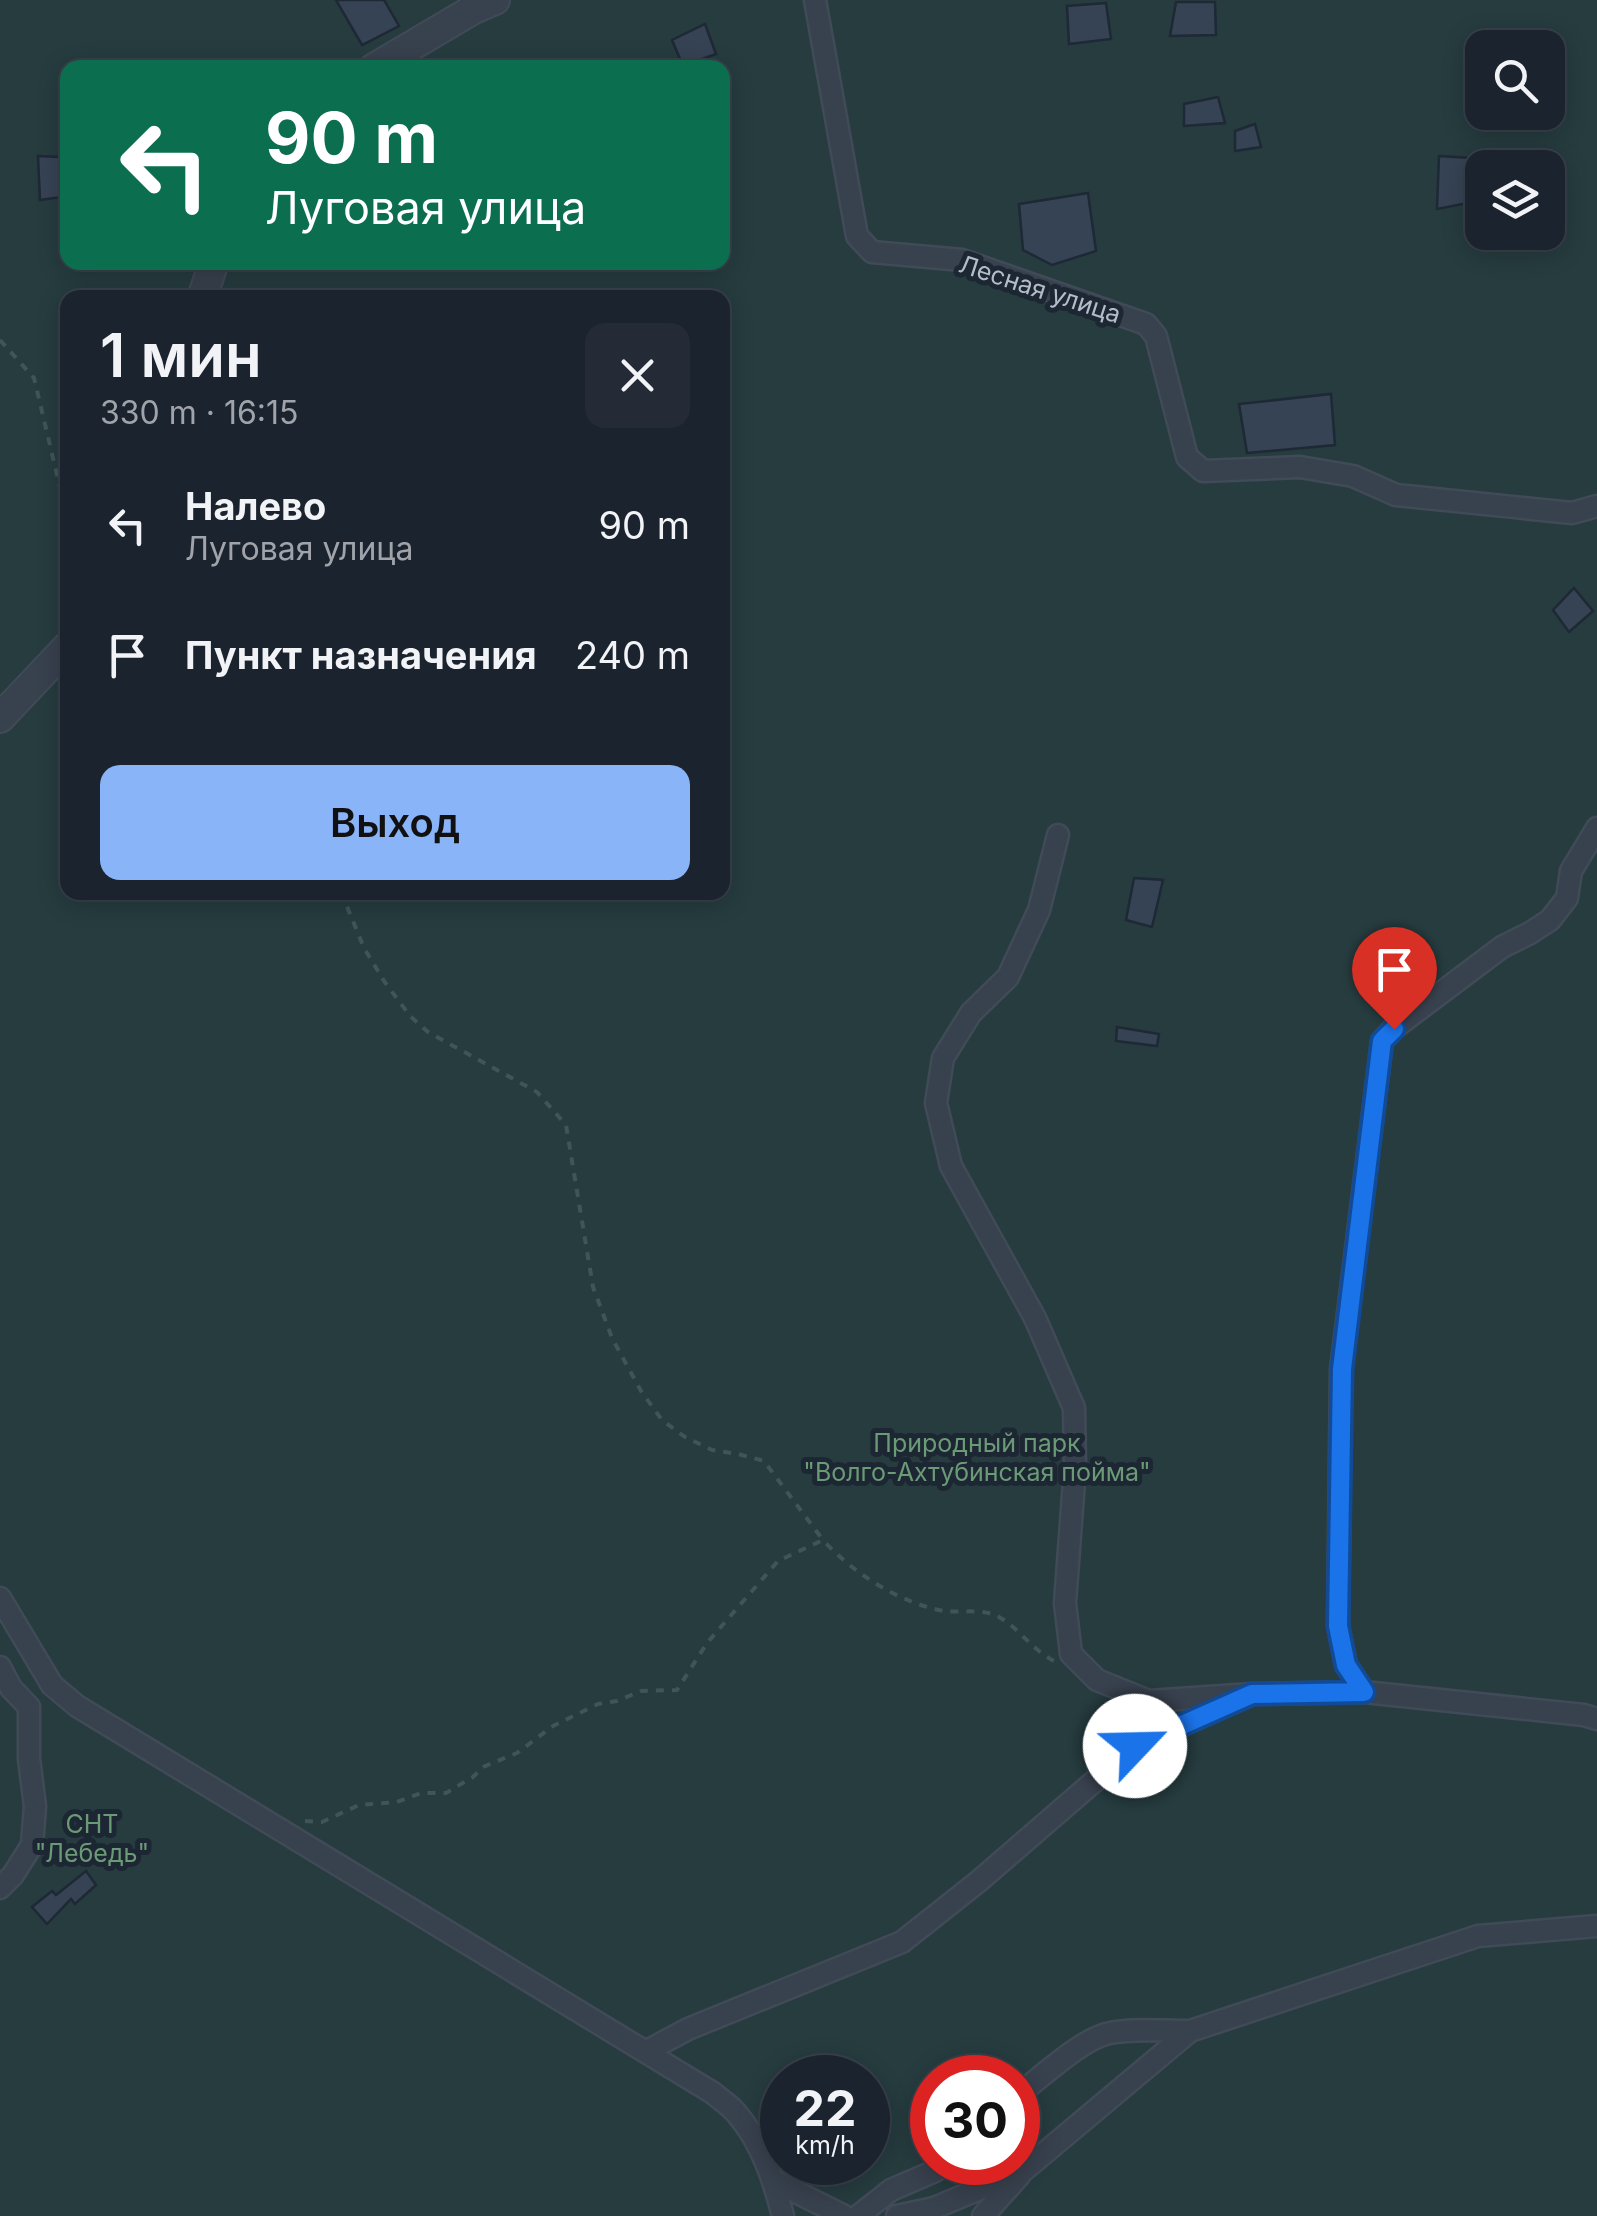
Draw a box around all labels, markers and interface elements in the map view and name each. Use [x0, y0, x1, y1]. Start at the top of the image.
map controls [1465, 30, 1565, 250]
button: search [1465, 30, 1565, 130]
text: 90 m [265, 95, 438, 180]
icon: left [100, 100, 230, 230]
button: layers [1465, 150, 1565, 250]
text: Луговая улица [265, 180, 586, 235]
street label: Лесная улица [955, 249, 1125, 329]
text: 1 мин [100, 319, 262, 391]
button: close [585, 323, 690, 428]
text: 330 m · 16:15 [100, 393, 299, 432]
text: Налево [185, 483, 326, 529]
icon: left [100, 498, 155, 553]
text: 90 m [598, 502, 690, 548]
text: Луговая улица [185, 529, 413, 568]
icon: arrive [100, 628, 155, 683]
text: Пункт назначения [185, 632, 537, 678]
text: 240 m [575, 632, 690, 678]
button: Выход [100, 765, 690, 880]
pin [1352, 927, 1437, 1030]
icon: arrive [1367, 942, 1422, 997]
park label: Природный парк "Волго-Ахтубинская пойма" [803, 1428, 1151, 1487]
position arrow [1083, 1694, 1187, 1798]
park label: СНТ "Лебедь" [35, 1809, 149, 1868]
speed limit sign: 30 [910, 2055, 1040, 2185]
text: 22 [794, 2078, 857, 2138]
text: km/h [795, 2130, 855, 2160]

